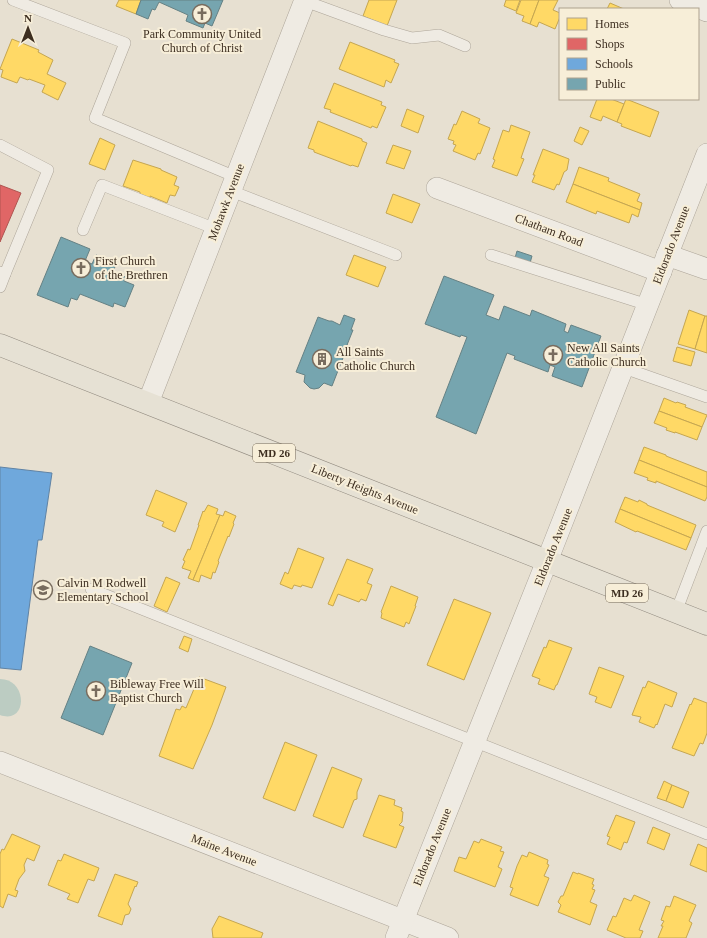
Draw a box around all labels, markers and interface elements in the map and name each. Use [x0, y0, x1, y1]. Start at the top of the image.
church icon: Park Community United Church of Christ [191, 3, 213, 25]
north arrow [8, 8, 48, 48]
legend [559, 8, 699, 100]
text: N [24, 12, 32, 24]
text: Homes [595, 17, 629, 31]
place label: Park Community United Church of Christ [143, 27, 261, 55]
text: Shops [595, 37, 625, 51]
text: Schools [595, 57, 633, 71]
text: Public [595, 77, 626, 91]
street label: Mohawk Avenue [205, 161, 247, 243]
street label: Eldorado Avenue [650, 204, 692, 286]
street label: Chatham Road [513, 211, 585, 249]
place label: First Church of the Brethren [95, 254, 168, 282]
church icon: First Church of the Brethren [70, 257, 92, 279]
place label: New All Saints Catholic Church [567, 341, 646, 369]
church icon: New All Saints Catholic Church [542, 344, 564, 366]
place label: All Saints Catholic Church [336, 345, 415, 373]
building icon: All Saints Catholic Church [311, 348, 333, 370]
road number: MD 26 [253, 444, 295, 462]
street label: Liberty Heights Avenue [309, 461, 421, 517]
street label: Eldorado Avenue [531, 506, 575, 588]
place label: Calvin M Rodwell Elementary School [57, 576, 149, 604]
school or university icon: Calvin M Rodwell Elementary School [32, 579, 54, 601]
road number: MD 26 [606, 584, 648, 602]
place label: Bibleway Free Will Baptist Church [110, 677, 205, 705]
church icon: Bibleway Free Will Baptist Church [85, 680, 107, 702]
street label: Eldorado Avenue [410, 806, 454, 888]
street label: Maine Avenue [189, 831, 259, 869]

